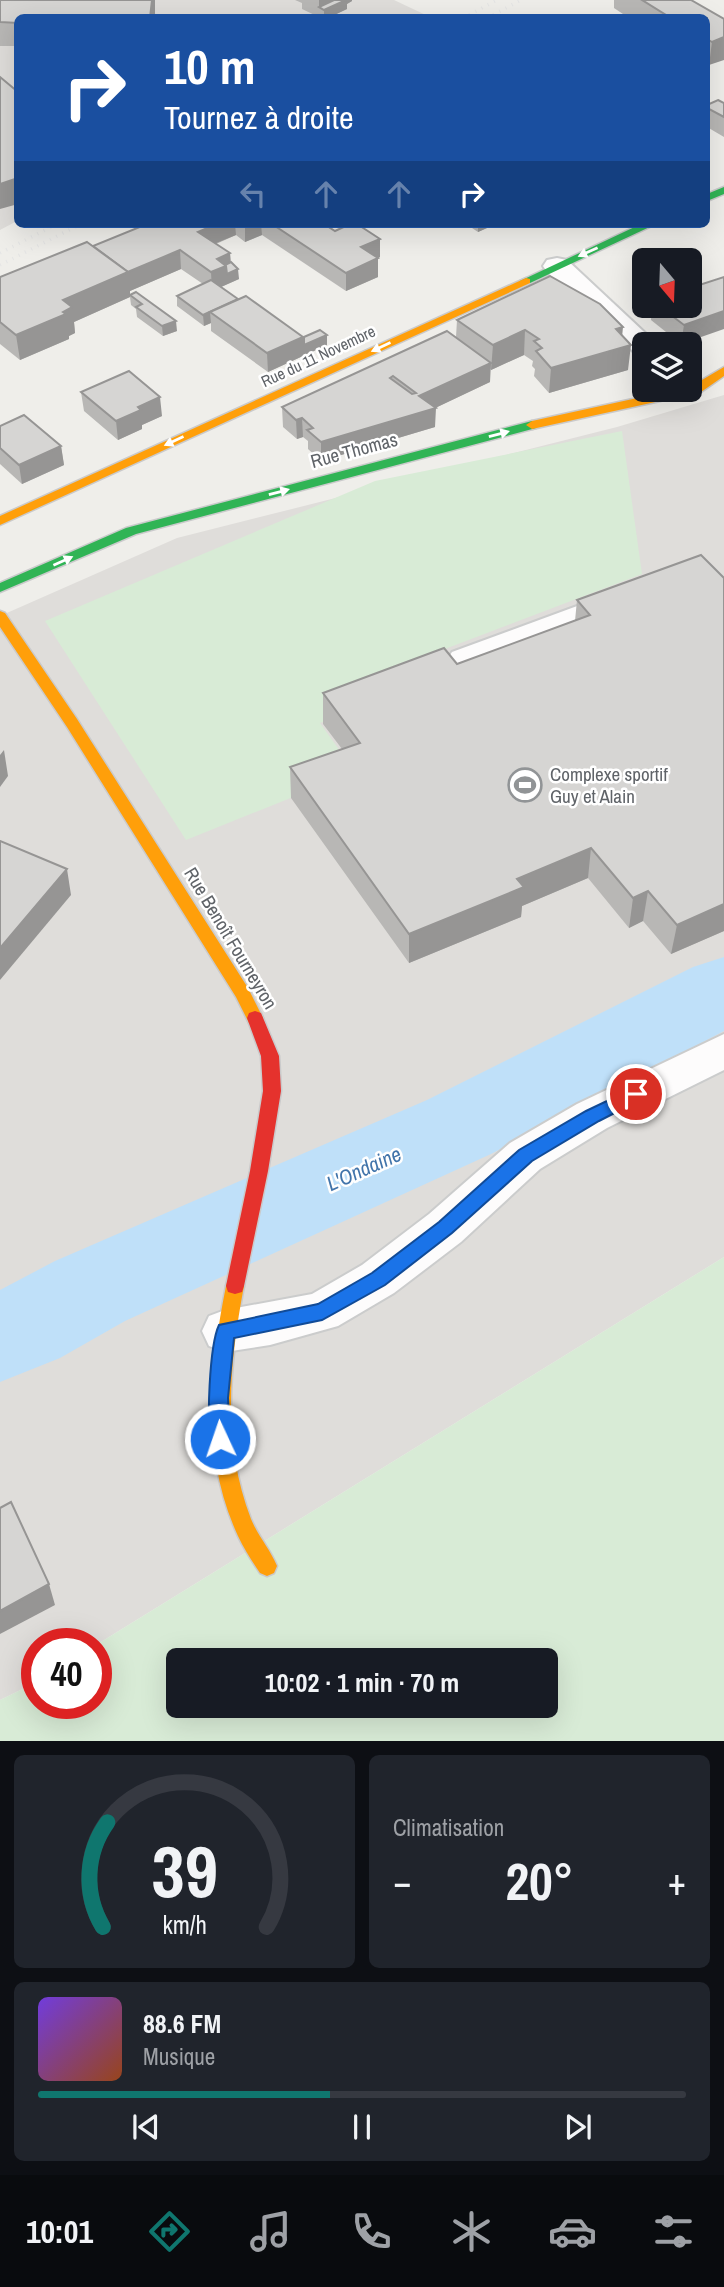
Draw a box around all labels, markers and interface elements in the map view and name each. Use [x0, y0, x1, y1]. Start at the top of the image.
text: 10 m [164, 33, 256, 99]
icon: right [49, 42, 140, 133]
text: Tournez à droite [164, 96, 354, 139]
icon: left [234, 175, 272, 213]
icon: ahead [307, 175, 345, 213]
icon: ahead [380, 175, 418, 213]
icon: right [453, 175, 491, 213]
one-way arrow [578, 246, 598, 258]
north arrow [632, 248, 702, 318]
map controls [632, 248, 702, 402]
street label: Rue du 11 Novembre [257, 320, 379, 392]
button: layers [632, 332, 702, 402]
one-way arrow [371, 341, 391, 353]
street label: Rue Thomas [308, 426, 401, 474]
one-way arrow [488, 428, 510, 439]
one-way arrow [164, 436, 184, 447]
one-way arrow [268, 486, 290, 497]
one-way arrow [52, 555, 73, 566]
place label: Complexe sportif Guy et Alain [550, 761, 668, 809]
sports icon: Complexe sportif Guy et Alain [506, 766, 544, 804]
street label: Rue Benoît Fourneyron [178, 862, 284, 1014]
pin [606, 1064, 666, 1124]
icon: arrive [617, 1075, 655, 1113]
water label: L'Ondaine [322, 1139, 406, 1198]
position arrow [183, 1402, 257, 1476]
speed limit sign: 40 [21, 1628, 112, 1719]
text: 10:02 · 1 min · 70 m [265, 1665, 459, 1700]
text: Climatisation [393, 1812, 504, 1843]
text: 39 [151, 1823, 218, 1921]
text: 20° [505, 1846, 574, 1916]
text: − [393, 1856, 411, 1907]
text: + [668, 1856, 686, 1907]
text: km/h [162, 1908, 207, 1942]
text: 88.6 FM [143, 2006, 221, 2041]
text: Musique [143, 2041, 215, 2072]
icon: previous [127, 2108, 165, 2146]
icon: pause [343, 2108, 381, 2146]
icon: next [559, 2108, 597, 2146]
icon: directions [145, 2207, 194, 2256]
icon: music [246, 2207, 295, 2256]
icon: phone [347, 2207, 396, 2256]
icon: climate [447, 2207, 496, 2256]
icon: car [548, 2207, 597, 2256]
icon: filters [649, 2207, 698, 2256]
text: 10:01 [26, 2210, 93, 2253]

